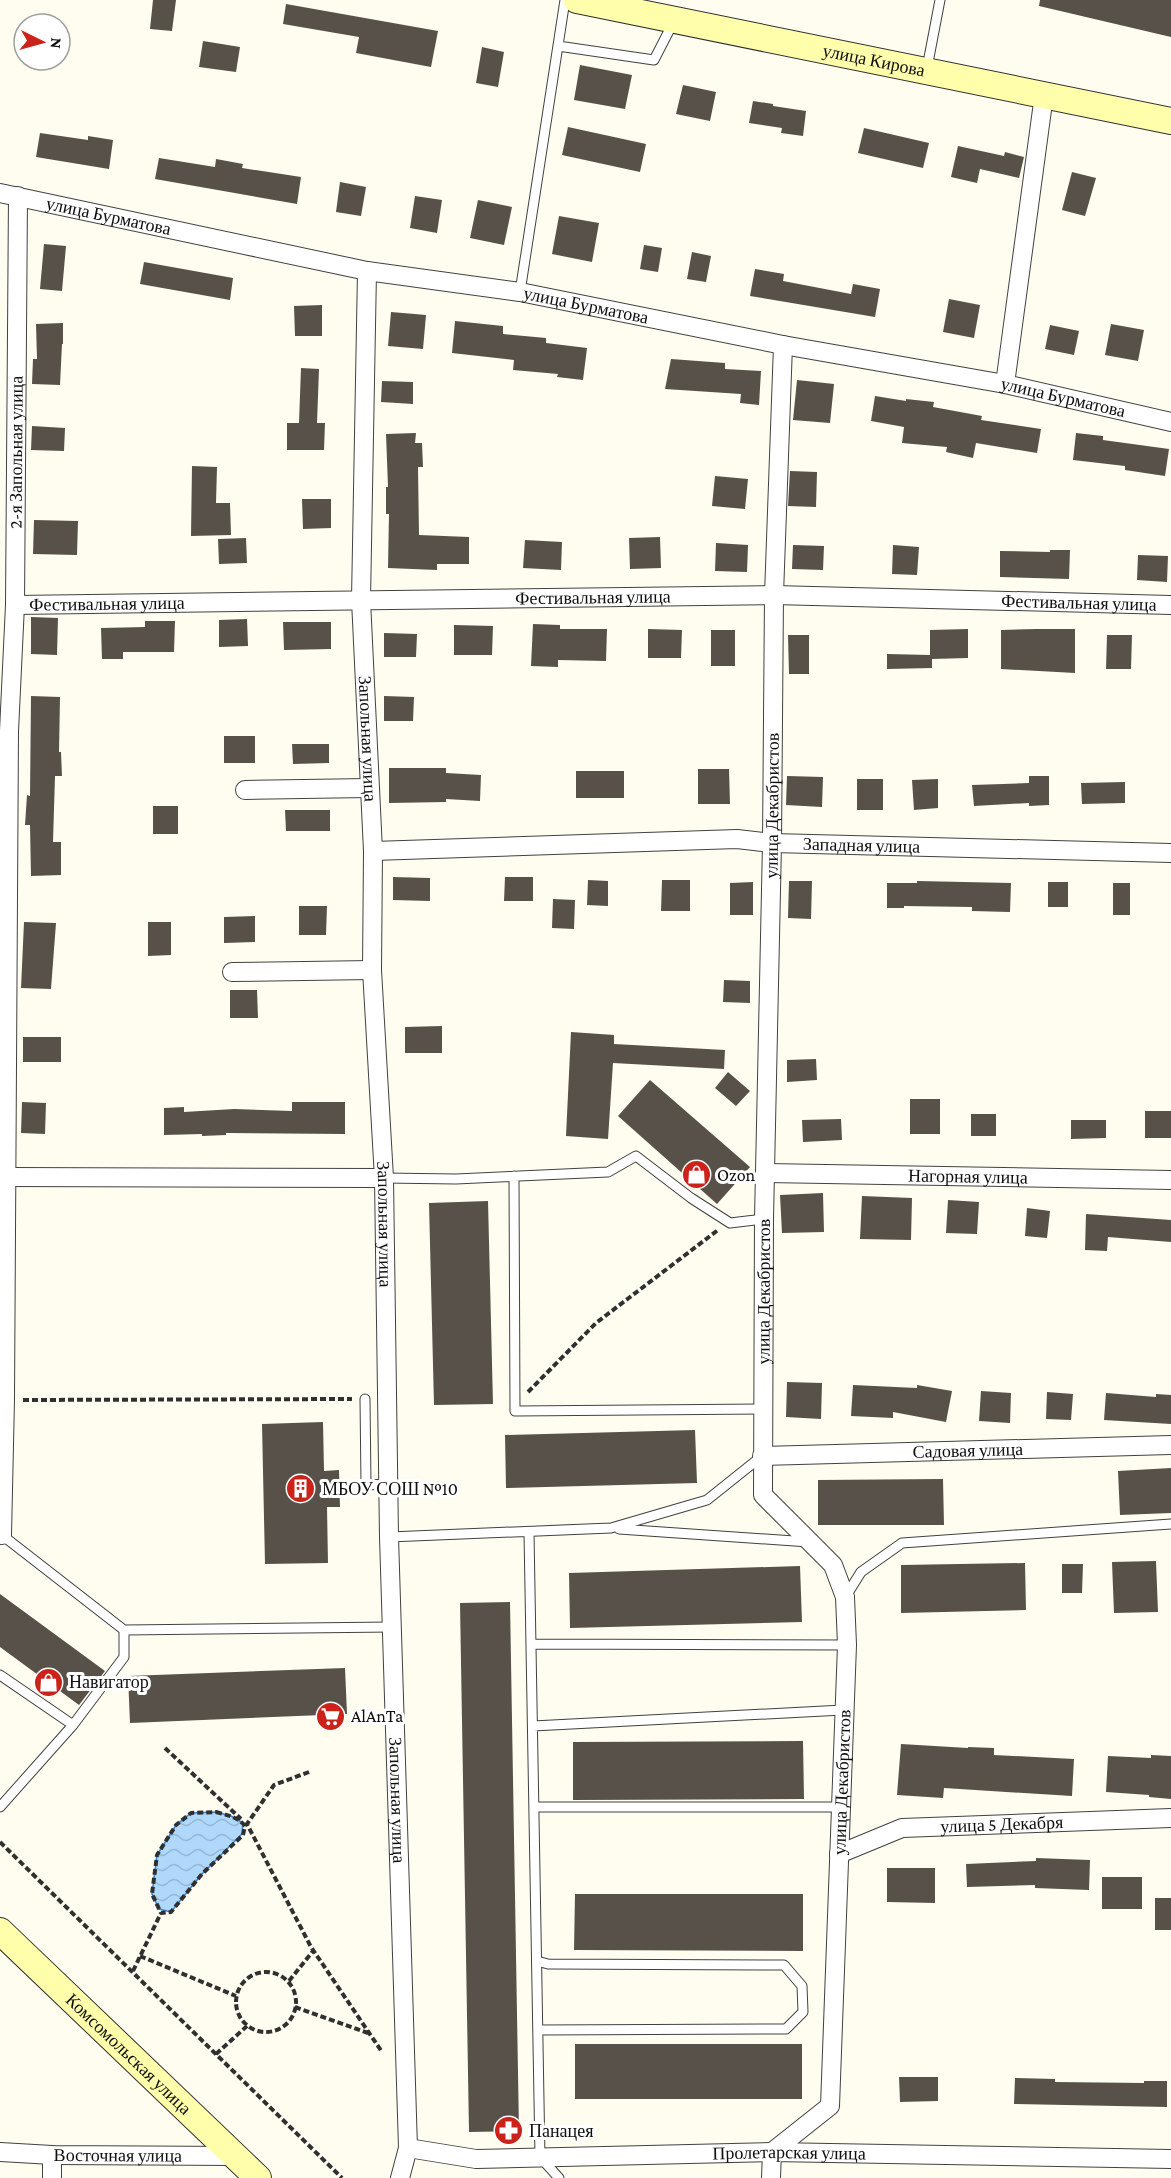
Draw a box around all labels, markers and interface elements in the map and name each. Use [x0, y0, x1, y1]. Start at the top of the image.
north arrow [12, 12, 72, 72]
text: N [47, 37, 65, 50]
street label: улица Кирова [821, 40, 927, 81]
street label: улица Бурматова [44, 193, 173, 239]
street label: улица Бурматова [522, 283, 650, 328]
street label: улица Бурматова [999, 373, 1127, 421]
street label: 2-я Запольная улица [6, 376, 27, 529]
street label: Фестивальная улица [515, 586, 671, 608]
street label: Фестивальная улица [1001, 591, 1157, 615]
street label: Фестивальная улица [29, 593, 185, 615]
street label: Запольная улица [355, 675, 381, 802]
street label: улица Декабристов [761, 733, 783, 879]
street label: Западная улица [803, 834, 920, 857]
shop icon: Ozon [680, 1159, 712, 1191]
street label: Запольная улица [373, 1161, 396, 1288]
place label: Ozon [717, 1165, 756, 1185]
street label: Нагорная улица [908, 1165, 1028, 1188]
street label: улица Декабристов [753, 1219, 774, 1365]
street label: Садовая улица [912, 1439, 1023, 1462]
building icon: МБОУ СОШ №10 [285, 1473, 317, 1505]
place label: МБОУ СОШ №10 [322, 1479, 458, 1499]
shop icon: Навигатор [32, 1666, 64, 1698]
place label: Навигатор [69, 1672, 149, 1692]
supermarket icon: AlAnTa [314, 1700, 346, 1732]
place label: AlAnTa [351, 1706, 403, 1726]
street label: улица Декабристов [829, 1709, 855, 1855]
street label: Запольная улица [385, 1737, 409, 1864]
street label: улица 5 Декабря [940, 1812, 1064, 1837]
street label: Комсомольская улица [62, 1990, 195, 2119]
pharmacy icon: Панацея [492, 2115, 524, 2147]
place label: Панацея [529, 2121, 594, 2141]
street label: Пролетарская улица [712, 2142, 866, 2164]
street label: Восточная улица [54, 2145, 182, 2166]

